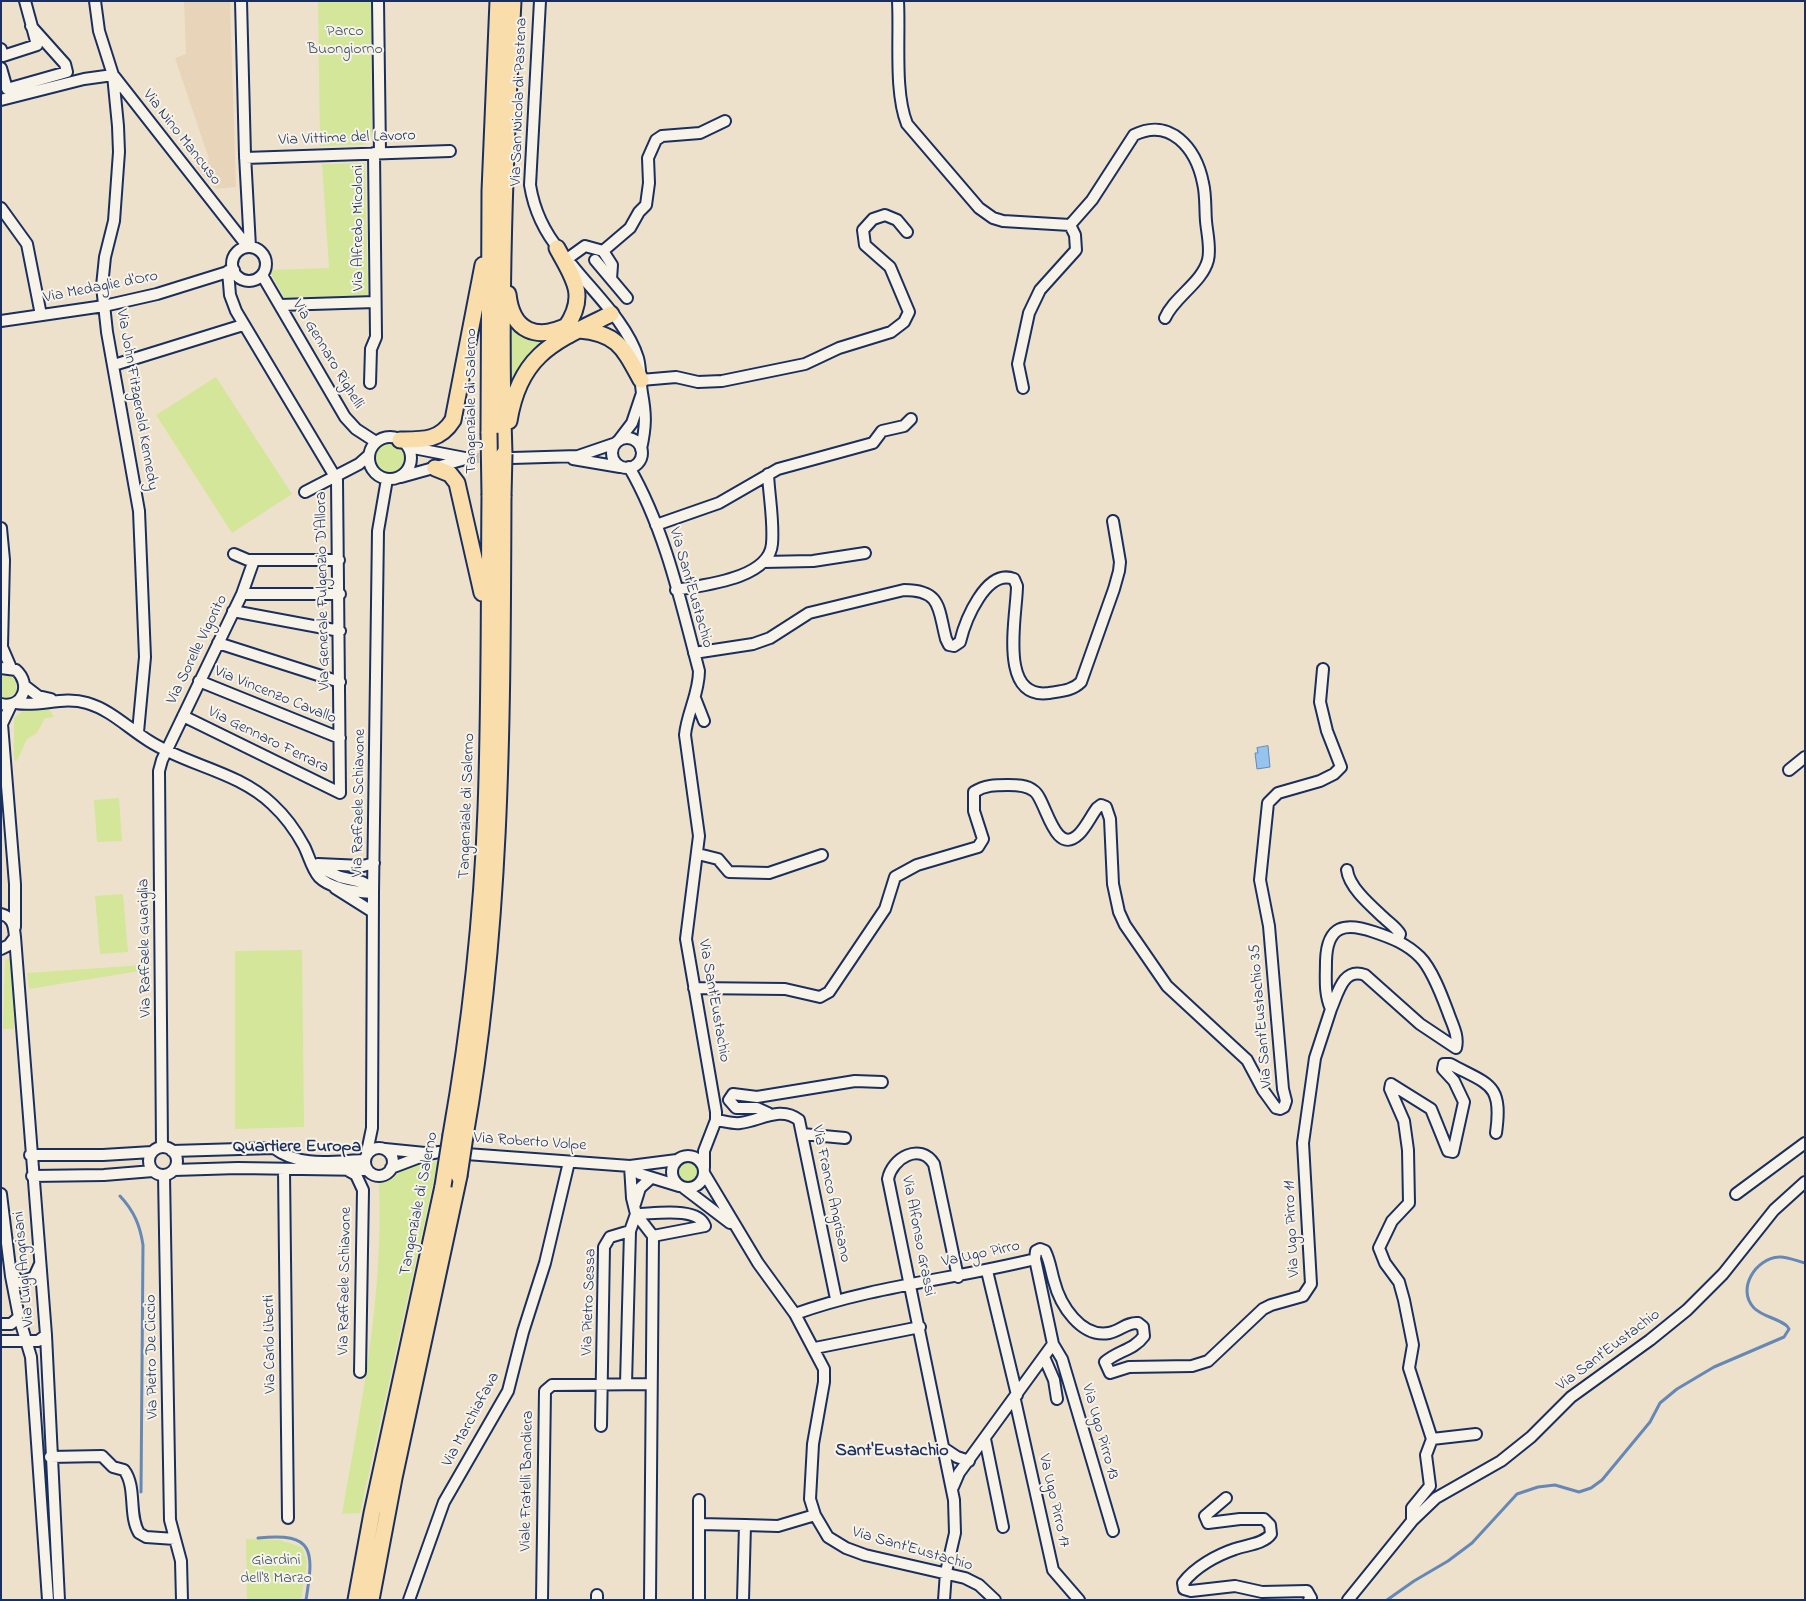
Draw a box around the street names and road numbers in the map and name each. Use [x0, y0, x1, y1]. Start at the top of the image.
street label: Via San Nicola di Pastena [507, 17, 533, 187]
street label: Via Nino Mancuso [138, 86, 224, 190]
street label: Via Vittime del Lavoro [278, 127, 416, 151]
street label: Via Alfredo Micoloni [349, 165, 369, 291]
street label: Via Medaglie d'Oro [42, 268, 160, 308]
street label: Via Gennaro Righelli [287, 297, 367, 413]
street label: Via John Fitzgerald Kennedy [111, 308, 161, 492]
street label: Tangenziale di Salerno [462, 328, 482, 474]
street label: Via Generale Fulgenzio D'Allora [313, 491, 335, 691]
street label: Via Sant'Eustachio [664, 525, 716, 651]
street label: Via Sorelle Vigorito [163, 592, 233, 708]
street label: Via Vincenzo Cavallo [211, 663, 339, 729]
street label: Via Gennaro Ferrara [204, 703, 332, 779]
street label: Via Raffaele Schiavone [349, 729, 371, 877]
street label: Tangenziale di Salerno [456, 733, 480, 879]
street label: Via Raffaele Guariglia [135, 878, 157, 1018]
street label: Via Sant'Eustachio [693, 938, 733, 1064]
street label: Via Sant'Eustachio 35 [1246, 943, 1278, 1089]
street label: Via Franco Angrisano [806, 1124, 854, 1264]
street label: Via Roberto Volpe [473, 1129, 587, 1157]
street label: Tangenziale di Salerno [397, 1131, 443, 1277]
street label: Via Alfonso Grassi [896, 1174, 938, 1298]
street label: Via Ugo Pirro 11 [1281, 1180, 1305, 1278]
street label: Via Raffaele Schiavone [335, 1207, 357, 1355]
street label: Via Luigi Angrisani [10, 1210, 40, 1328]
street label: Va Ugo Pirro [940, 1237, 1022, 1273]
street label: Via Pietro Sessa [579, 1248, 601, 1356]
street label: Via Pietro De Ciccio [142, 1294, 164, 1420]
street label: Via Carlo Liberti [261, 1294, 281, 1394]
street label: Via Sant'Eustachio [1553, 1306, 1665, 1396]
street label: Via Marchiafava [439, 1369, 505, 1471]
street label: Via Ugo Pirro 13 [1076, 1382, 1122, 1482]
street label: Viale Fratelli Bandiera [517, 1410, 539, 1552]
street label: Va Ugo Pirro 17 [1033, 1453, 1073, 1549]
street label: Via Sant'Eustachio [849, 1524, 975, 1576]

